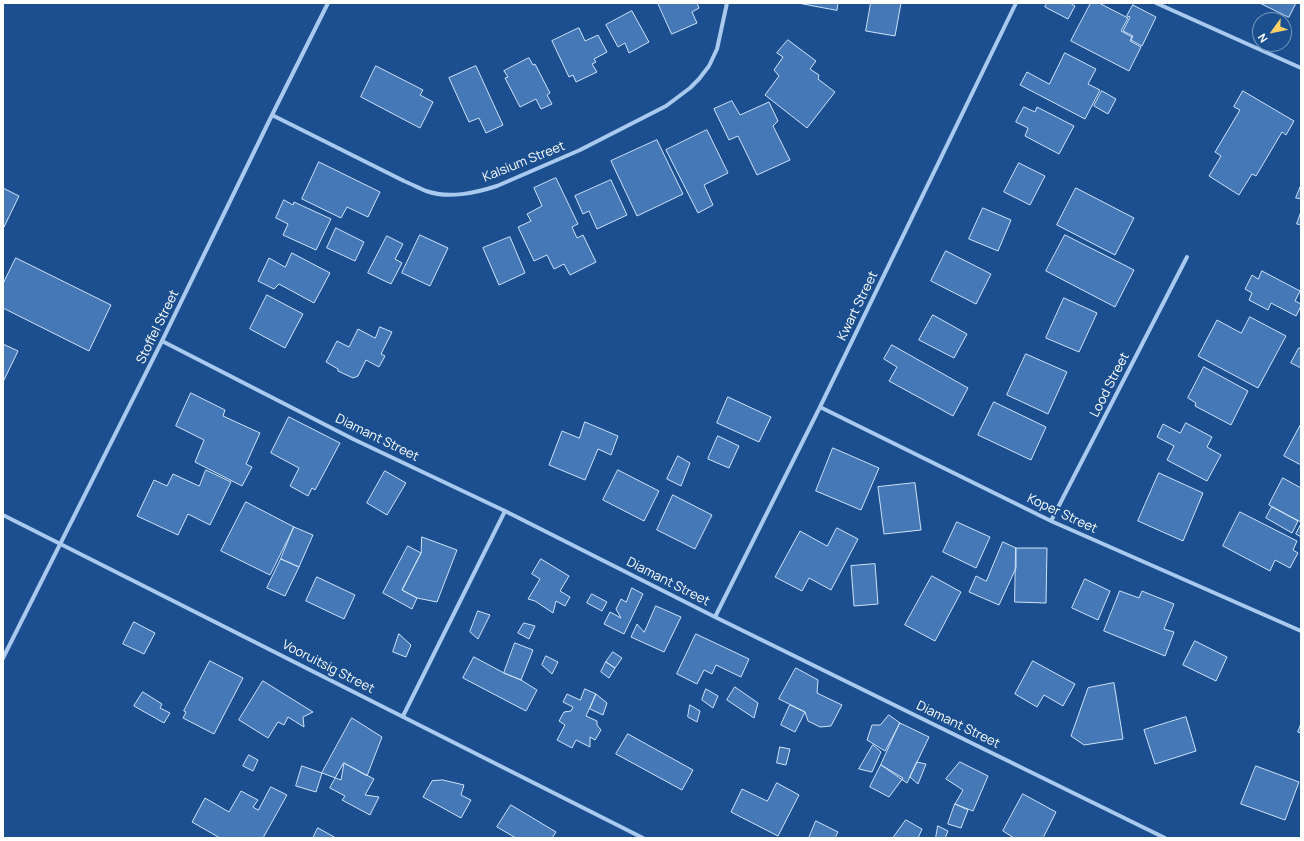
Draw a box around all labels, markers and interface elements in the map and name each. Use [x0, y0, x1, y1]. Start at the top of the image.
north arrow [1252, 12, 1292, 52]
text: N [1254, 31, 1271, 46]
street label: Kalsium Street [481, 138, 567, 186]
street label: Kwart Street [835, 269, 881, 343]
street label: Stoffel Street [133, 287, 183, 367]
street label: Lood Street [1087, 350, 1133, 420]
street label: Diamant Street [333, 411, 421, 465]
street label: Koper Street [1024, 491, 1100, 537]
street label: Diamant Street [624, 554, 712, 610]
street label: Vooruitsig Street [279, 637, 377, 697]
street label: Diamant Street [914, 698, 1002, 752]

